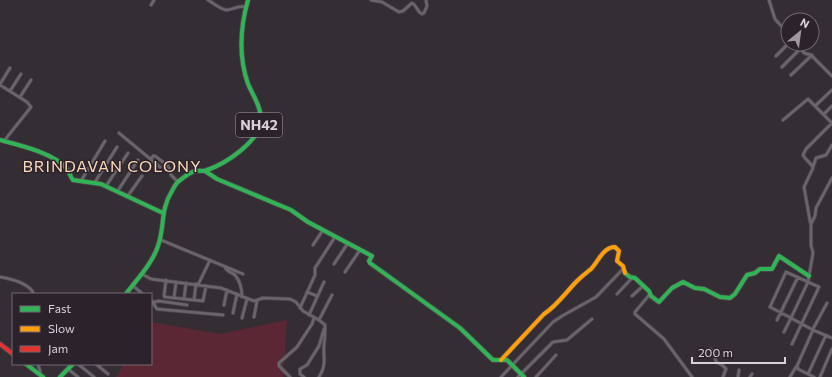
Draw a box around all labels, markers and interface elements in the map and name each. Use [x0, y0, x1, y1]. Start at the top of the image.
north arrow [780, 12, 820, 52]
text: N [798, 15, 812, 31]
road number: NH42 [236, 113, 282, 137]
district label: BRINDAVAN COLONY [22, 156, 202, 175]
legend [12, 293, 152, 365]
text: Fast [48, 301, 71, 315]
text: Slow [48, 321, 75, 335]
scale bar [692, 339, 785, 365]
text: Jam [48, 341, 68, 356]
text: 200 m [698, 345, 733, 359]

